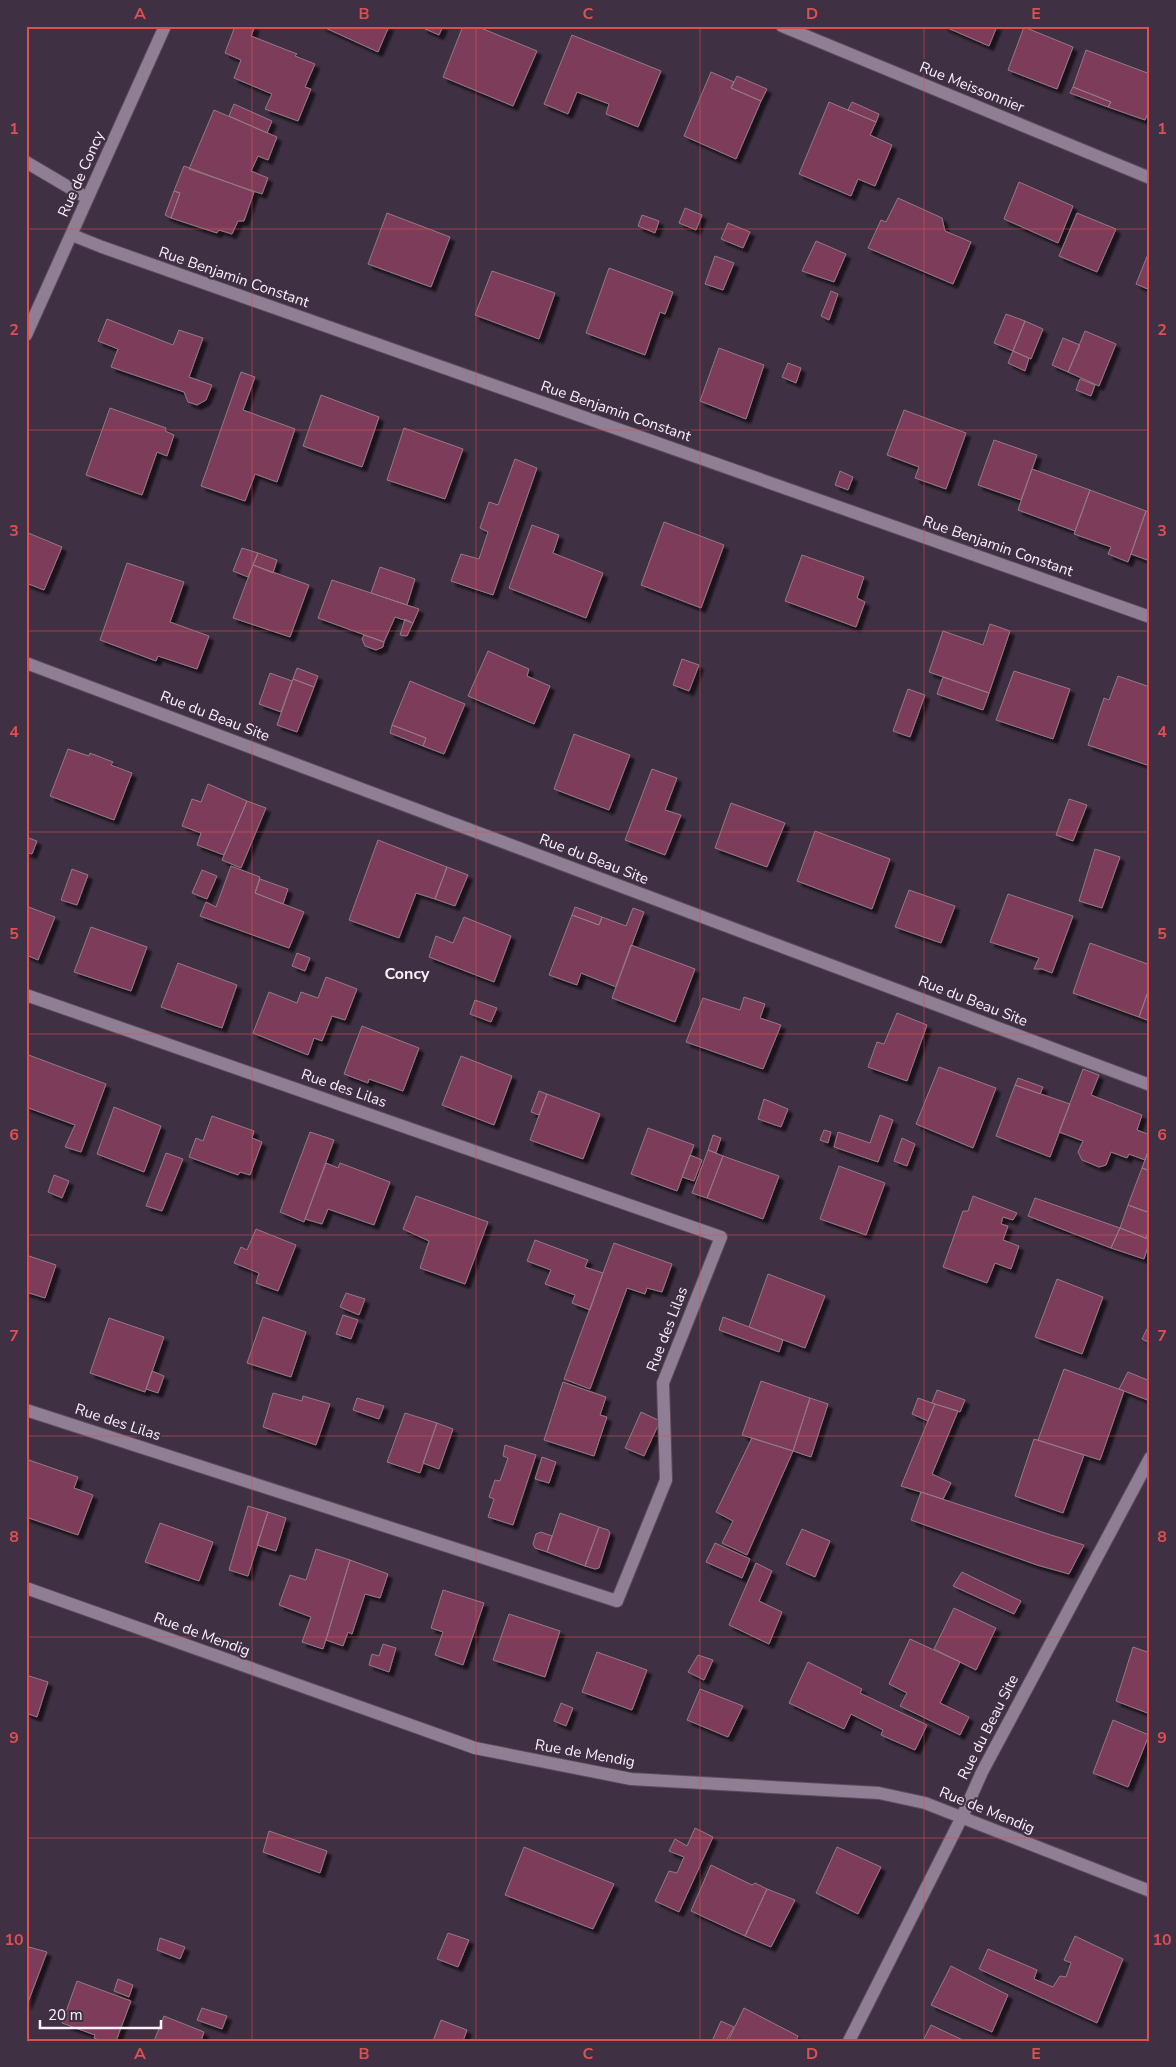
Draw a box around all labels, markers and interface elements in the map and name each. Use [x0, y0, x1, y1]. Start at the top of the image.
text: A [134, 3, 146, 25]
text: B [358, 3, 370, 25]
text: C [583, 3, 594, 25]
text: D [806, 3, 818, 25]
text: E [1031, 3, 1041, 25]
street label: Rue Meissonnier [917, 57, 1028, 117]
text: 1 [9, 118, 19, 140]
text: 1 [1157, 118, 1167, 140]
street label: Rue de Concy [53, 128, 109, 220]
street label: Rue Benjamin Constant [156, 242, 312, 312]
text: 2 [9, 319, 19, 341]
text: 2 [1157, 319, 1167, 341]
street label: Rue Benjamin Constant [538, 376, 694, 446]
street label: Rue Benjamin Constant [920, 511, 1076, 581]
text: 3 [9, 520, 19, 542]
text: 3 [1157, 520, 1167, 542]
street label: Rue du Beau Site [157, 686, 273, 746]
text: 4 [9, 721, 19, 743]
text: 4 [1157, 721, 1167, 743]
street label: Rue du Beau Site [536, 829, 652, 889]
text: 5 [9, 923, 19, 945]
text: 5 [1157, 923, 1167, 945]
district label: Concy [385, 963, 430, 985]
street label: Rue du Beau Site [915, 971, 1031, 1031]
street label: Rue des Lilas [299, 1064, 389, 1112]
text: 6 [9, 1124, 19, 1146]
text: 6 [1157, 1124, 1167, 1146]
street label: Rue des Lilas [642, 1284, 692, 1374]
text: 7 [9, 1325, 19, 1347]
text: 7 [1157, 1325, 1167, 1347]
street label: Rue des Lilas [72, 1399, 164, 1445]
text: 8 [9, 1526, 19, 1548]
text: 8 [1157, 1526, 1167, 1548]
street label: Rue de Mendig [151, 1607, 253, 1661]
street label: Rue du Beau Site [953, 1671, 1023, 1783]
text: 9 [9, 1727, 19, 1749]
text: 9 [1157, 1727, 1167, 1749]
street label: Rue de Mendig [533, 1734, 637, 1772]
street label: Rue de Mendig [936, 1782, 1038, 1838]
text: 10 [4, 1929, 24, 1951]
text: 10 [1152, 1929, 1172, 1951]
scale bar [40, 1997, 161, 2029]
text: 20 m [48, 2005, 83, 2025]
text: A [134, 2043, 146, 2065]
text: B [358, 2043, 370, 2065]
text: C [583, 2043, 594, 2065]
text: D [806, 2043, 818, 2065]
text: E [1031, 2043, 1041, 2065]

